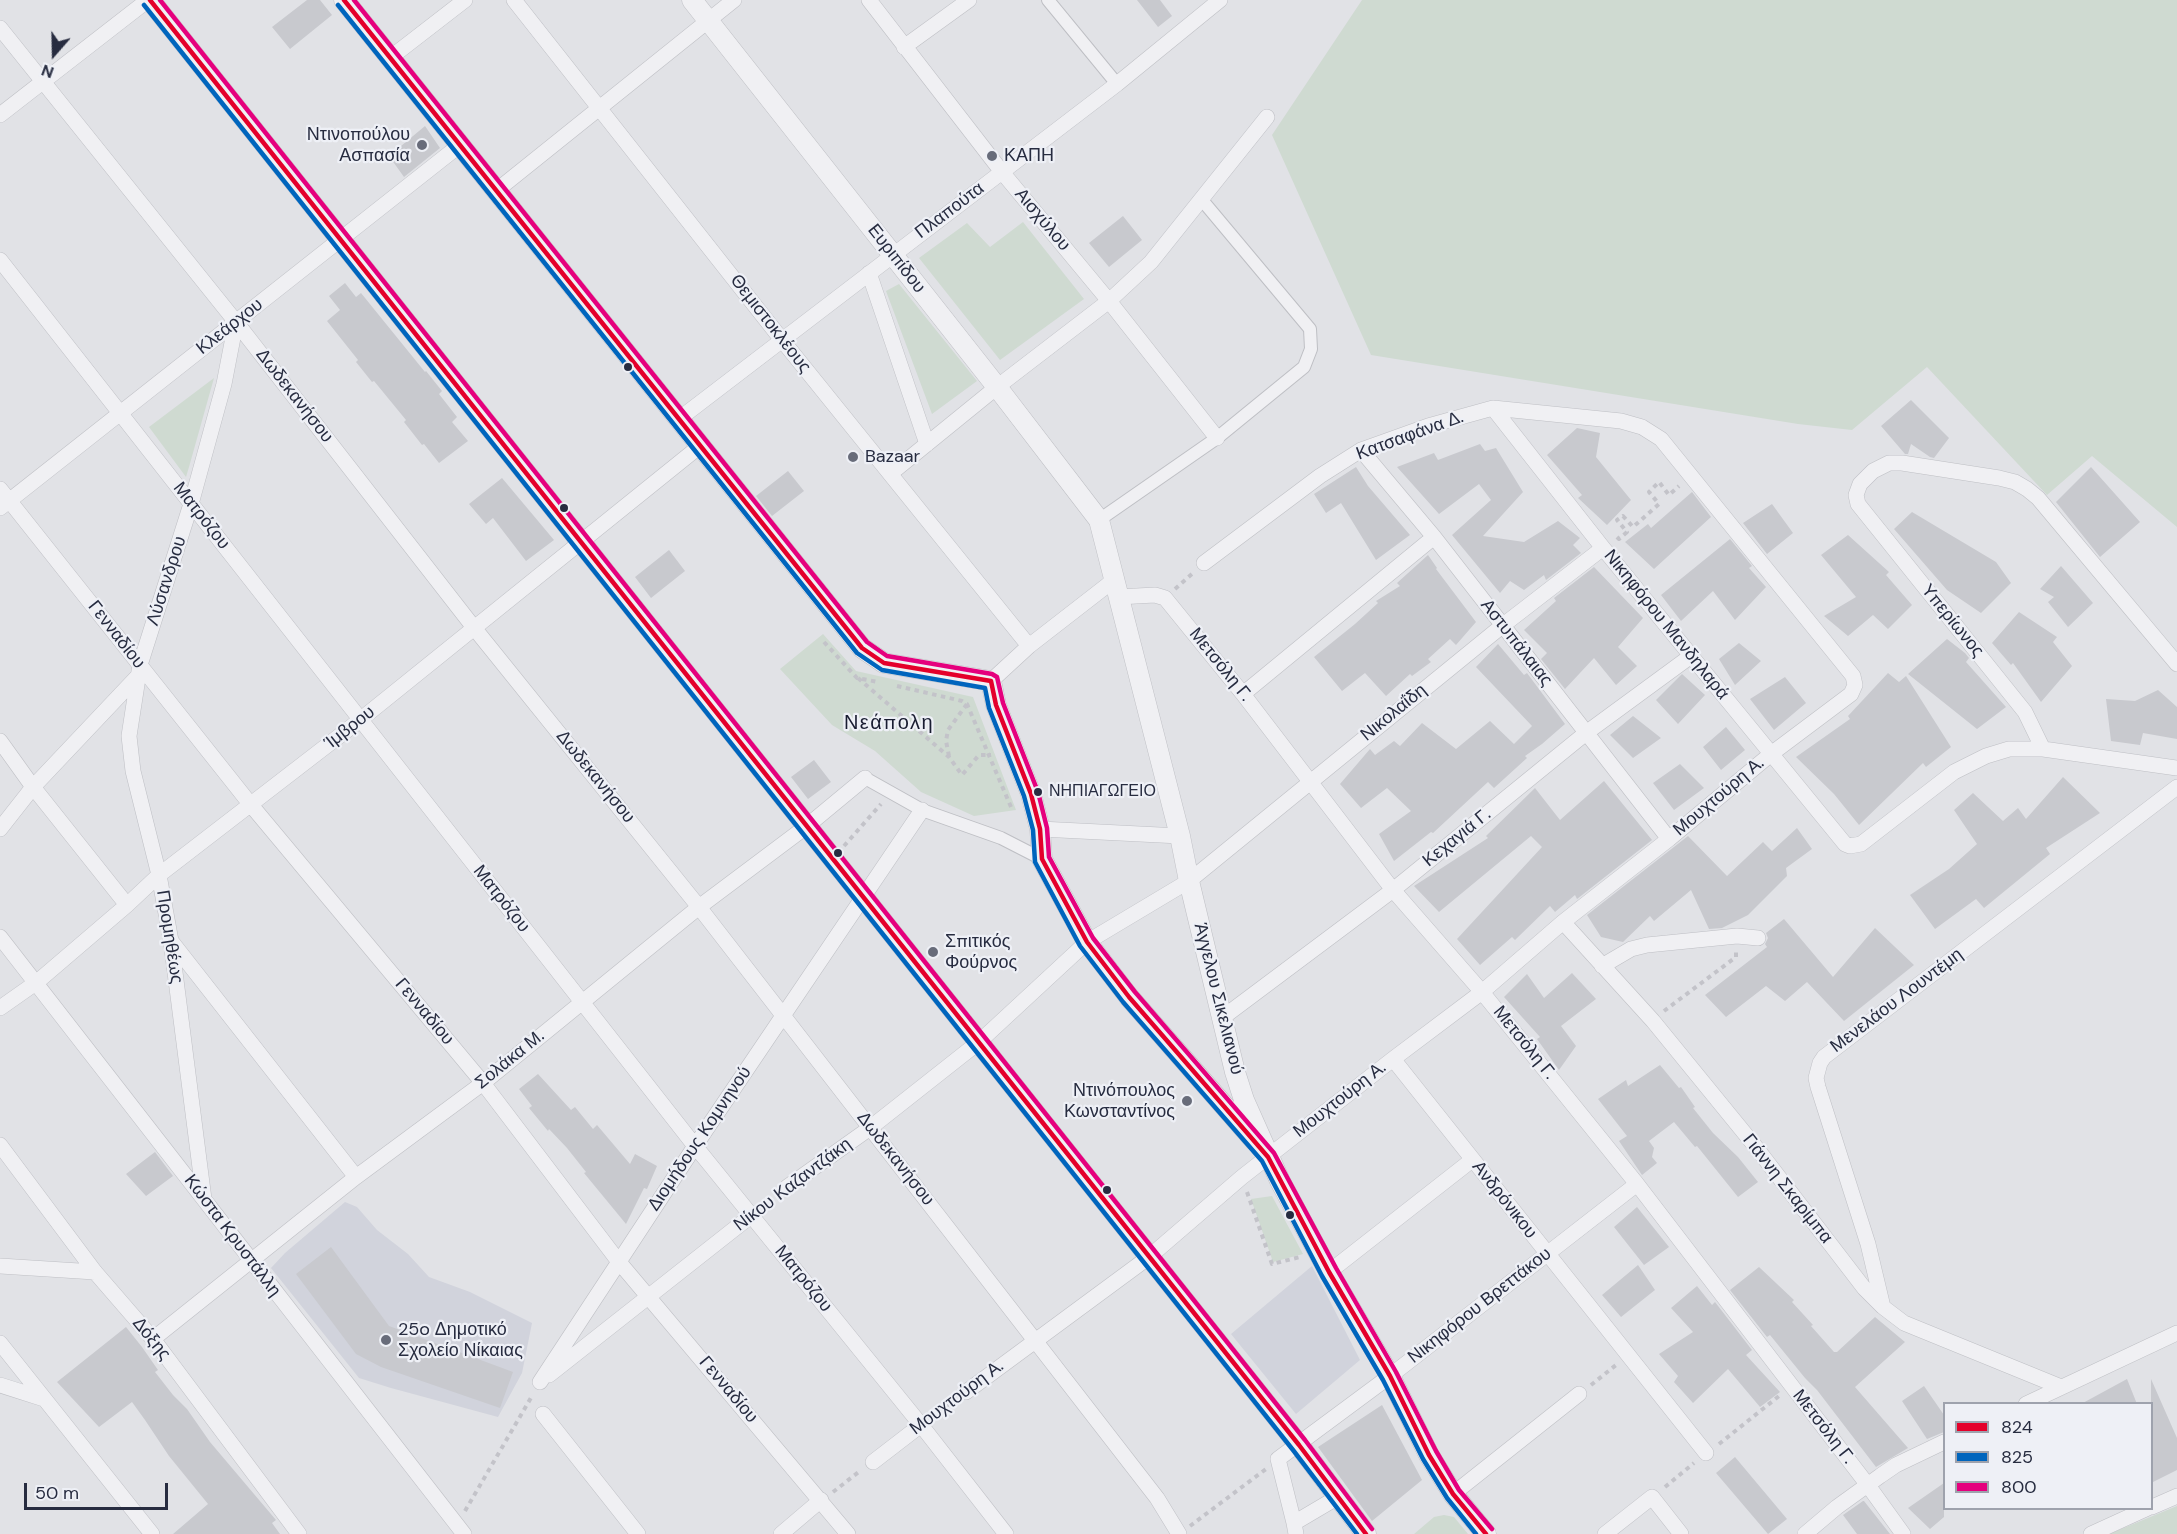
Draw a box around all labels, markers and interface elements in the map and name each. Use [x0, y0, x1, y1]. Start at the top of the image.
north arrow [24, 24, 84, 84]
text: N [39, 60, 57, 83]
place label: Ντινοπούλου Ασπασία [307, 124, 410, 166]
marker: Ντινοπούλου Ασπασία [415, 138, 429, 152]
place label: ΚΑΠΗ [1004, 145, 1054, 167]
marker: ΚΑΠΗ [985, 149, 999, 163]
street label: Πλαπούτα [911, 178, 989, 244]
street label: Αισχύλου [1010, 184, 1074, 256]
street label: Ευριπίδου [862, 220, 930, 298]
street label: Θεμιστοκλέους [725, 270, 815, 378]
street label: Κλεάρχου [192, 294, 268, 360]
street label: Δωδεκανήσου [251, 345, 337, 447]
unlabelled marker [622, 361, 634, 373]
street label: Κατσαφάνα Δ. [1353, 407, 1467, 465]
place label: Bazaar [865, 446, 920, 468]
marker: Bazaar [846, 450, 860, 464]
street label: Ματρόζου [168, 478, 234, 554]
unlabelled marker [558, 502, 570, 514]
street label: Λύσανδρου [142, 534, 192, 628]
street label: Νικηφόρου Μανδηλαρά [1599, 546, 1733, 704]
street label: Υπερίωνος [1916, 580, 1988, 662]
street label: Αστυπάλαιας [1475, 595, 1557, 691]
street label: Γενναδίου [83, 597, 149, 673]
street label: Μετσόλη Γ. [1184, 624, 1256, 706]
street label: Νικολαΐδη [1357, 680, 1431, 746]
street label: Ίμβρου [321, 702, 379, 754]
district label: Νεάπολη [844, 712, 934, 736]
street label: Δωδεκανήσου [551, 726, 639, 828]
street label: Μουχτούρη Α. [1669, 753, 1769, 841]
place label: ΝΗΠΙΑΓΩΓΕΙΟ [1049, 782, 1156, 802]
marker: ΝΗΠΙΑΓΩΓΕΙΟ [1032, 786, 1044, 798]
street label: Κεχαγιά Γ. [1419, 804, 1495, 872]
unlabelled marker [832, 847, 844, 859]
street label: Ματρόζου [468, 861, 534, 937]
street label: Προμηθέως [151, 889, 187, 985]
street label: Άγγελου Σικελιανού [1189, 921, 1247, 1077]
place label: Σπιτικός Φούρνος [945, 931, 1017, 974]
street label: Μενελάου Λουντέμη [1827, 944, 1967, 1058]
marker: Σπιτικός Φούρνος [926, 945, 940, 959]
street label: Γενναδίου [390, 974, 458, 1050]
street label: Μετσόλη Γ. [1488, 1002, 1560, 1084]
street label: Σολάκα Μ. [471, 1026, 549, 1094]
street label: Μουχτούρη Α. [1289, 1057, 1391, 1143]
street label: Διομήδους Κομνηνού [644, 1063, 756, 1215]
place label: Ντινόπουλος Κωνσταντίνος [1064, 1080, 1175, 1122]
marker: Ντινόπουλος Κωνσταντίνος [1180, 1094, 1194, 1108]
street label: Δωδεκανήσου [852, 1108, 938, 1210]
street label: Γιάννη Σκαρίμπα [1737, 1130, 1837, 1248]
street label: Νίκου Καζαντζάκη [730, 1134, 856, 1236]
street label: Ανδρόνικου [1467, 1157, 1541, 1243]
street label: Κώστα Κρυστάλλη [179, 1171, 285, 1301]
unlabelled marker [1101, 1184, 1113, 1196]
unlabelled marker [1284, 1209, 1296, 1221]
street label: Ματρόζου [770, 1241, 836, 1317]
street label: Νικηφόρου Βρεττάκου [1404, 1243, 1556, 1369]
street label: Δόξης [127, 1313, 175, 1365]
place label: 25o Δημοτικό Σχολείο Νίκαιας [398, 1319, 523, 1362]
marker: 25o Δημοτικό Σχολείο Νίκαιας [379, 1333, 393, 1347]
street label: Γενναδίου [694, 1352, 762, 1428]
street label: Μουχτούρη Α. [906, 1356, 1008, 1440]
street label: Μετσόλη Γ. [1787, 1386, 1859, 1468]
legend [1943, 1402, 2153, 1510]
text: 824 [2001, 1415, 2033, 1439]
text: 825 [2001, 1445, 2033, 1469]
scale bar [27, 1471, 171, 1509]
text: 800 [2001, 1475, 2037, 1499]
text: 50 m [35, 1481, 79, 1505]

